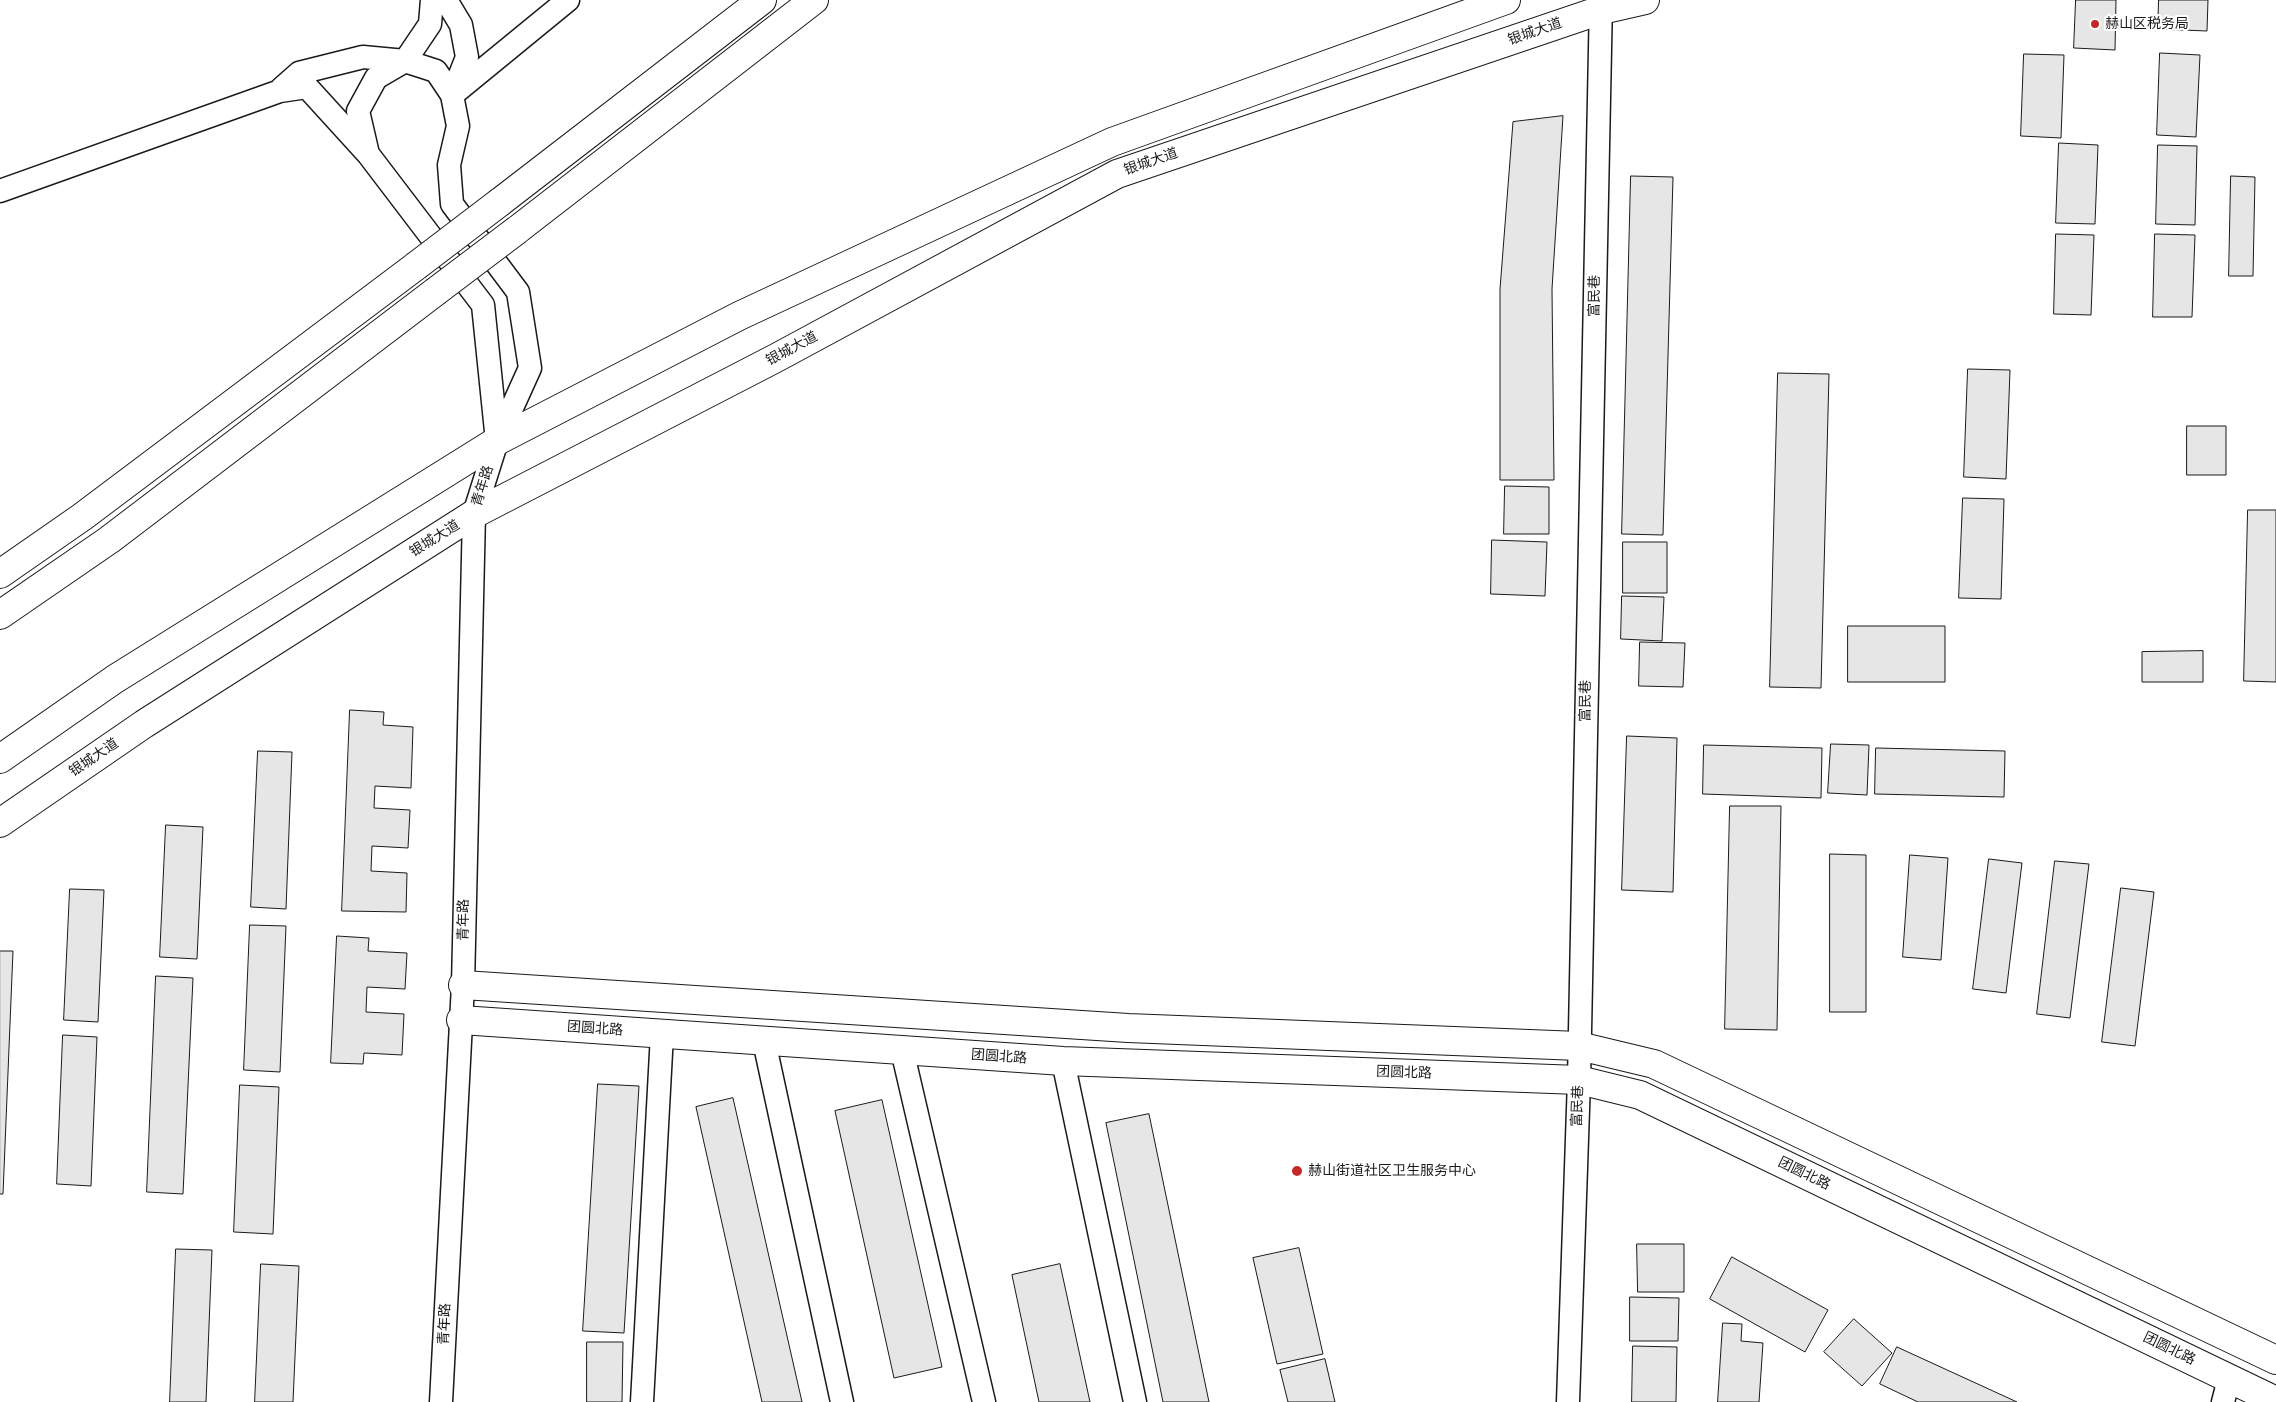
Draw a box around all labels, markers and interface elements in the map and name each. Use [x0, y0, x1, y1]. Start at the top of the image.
street label: 银城大道 [1506, 15, 1564, 49]
place label: 赫山区税务局 [2105, 16, 2189, 32]
marker: 赫山区税务局 [2089, 18, 2101, 30]
street label: 银城大道 [1122, 145, 1180, 179]
street label: 富民巷 [1586, 275, 1604, 317]
street label: 银城大道 [763, 328, 821, 370]
street label: 青年路 [469, 463, 497, 509]
street label: 银城大道 [407, 517, 463, 561]
street label: 富民巷 [1577, 680, 1595, 722]
street label: 银城大道 [66, 735, 122, 781]
street label: 青年路 [455, 899, 473, 941]
street label: 团圆北路 [566, 1019, 624, 1039]
street label: 团圆北路 [970, 1047, 1028, 1067]
street label: 团圆北路 [1376, 1064, 1432, 1082]
street label: 富民巷 [1569, 1085, 1587, 1127]
street label: 团圆北路 [1775, 1154, 1833, 1194]
place label: 赫山街道社区卫生服务中心 [1308, 1163, 1476, 1179]
marker: 赫山街道社区卫生服务中心 [1290, 1164, 1304, 1178]
street label: 青年路 [436, 1303, 454, 1345]
street label: 团圆北路 [2140, 1329, 2198, 1369]

